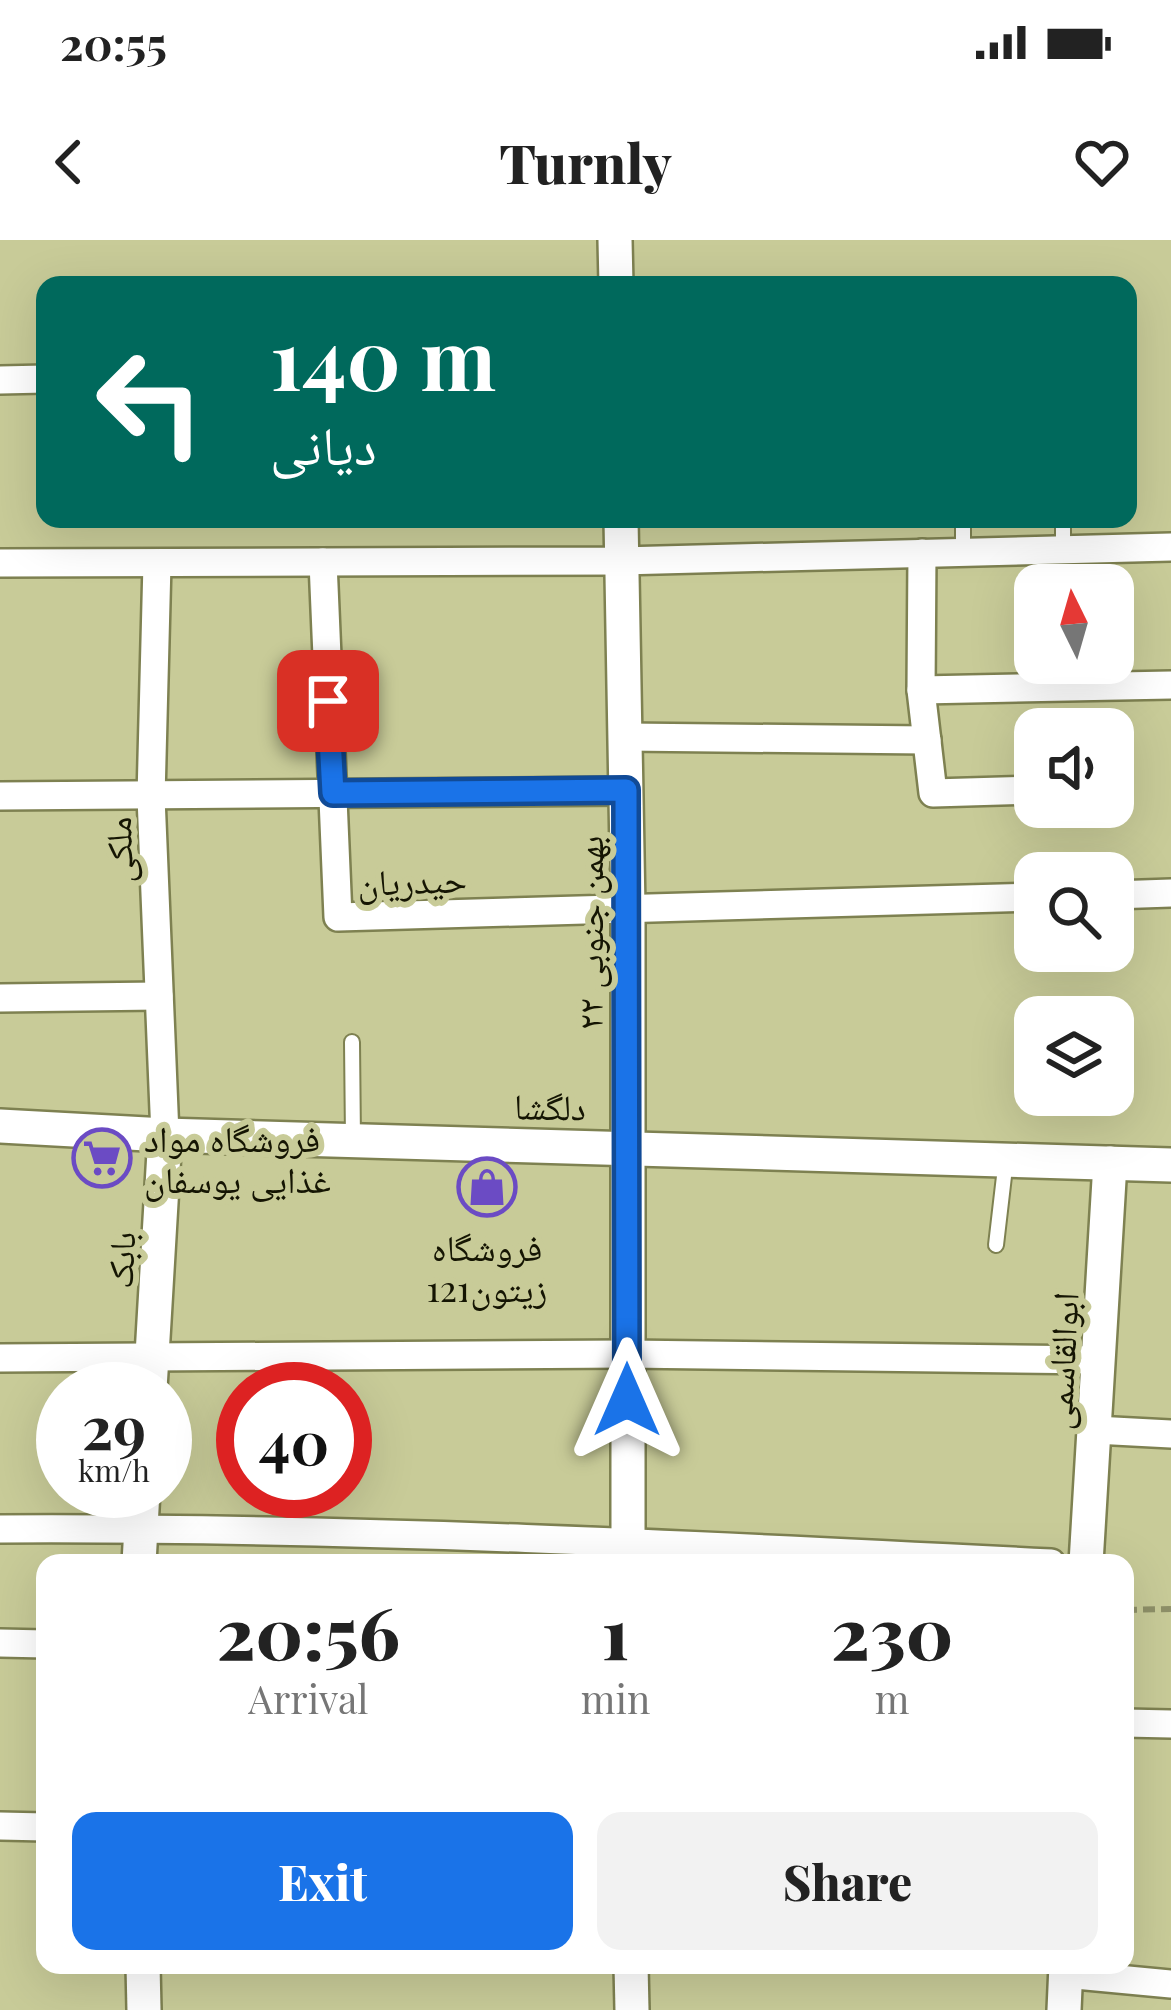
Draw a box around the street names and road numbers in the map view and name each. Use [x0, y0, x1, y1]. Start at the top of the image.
street label: ملکی [92, 816, 142, 884]
street label: ۲۲ بهمن جنوبی [564, 836, 612, 1030]
street label: حیدریان [357, 853, 467, 905]
street label: دلگشا [514, 1080, 586, 1130]
street label: بابک [94, 1230, 144, 1290]
street label: ابوالقاسمی [1032, 1291, 1088, 1431]

